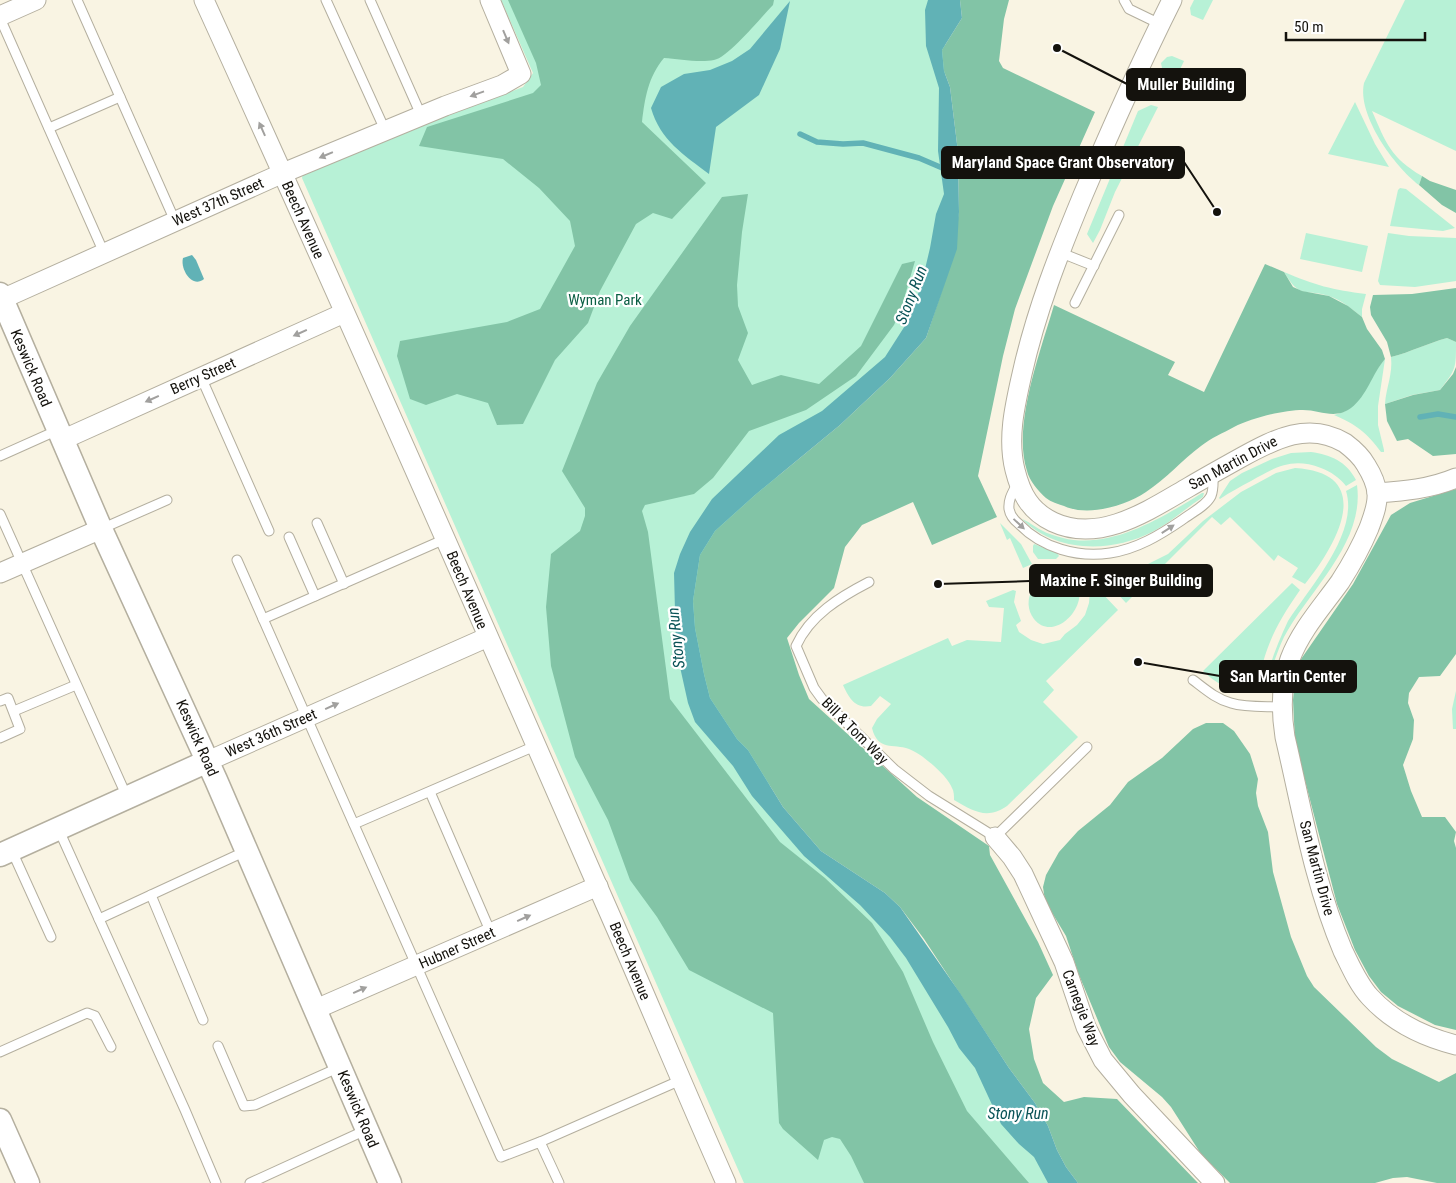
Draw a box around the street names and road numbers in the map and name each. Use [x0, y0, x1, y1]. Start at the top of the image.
street label: West 37th Street [170, 174, 266, 230]
street label: Beech Avenue [278, 178, 328, 262]
street label: Keswick Road [7, 327, 55, 409]
street label: Berry Street [168, 354, 238, 398]
street label: San Martin Drive [1186, 432, 1280, 494]
street label: Beech Avenue [442, 548, 492, 632]
street label: Bill & Tom Way [818, 694, 892, 768]
street label: Keswick Road [172, 697, 222, 779]
street label: West 36th Street [223, 705, 319, 761]
street label: San Martin Drive [1296, 819, 1338, 917]
street label: Beech Avenue [605, 919, 655, 1003]
street label: Hubner Street [416, 923, 498, 973]
street label: Carnegie Way [1058, 967, 1104, 1049]
street label: Keswick Road [334, 1068, 382, 1150]

